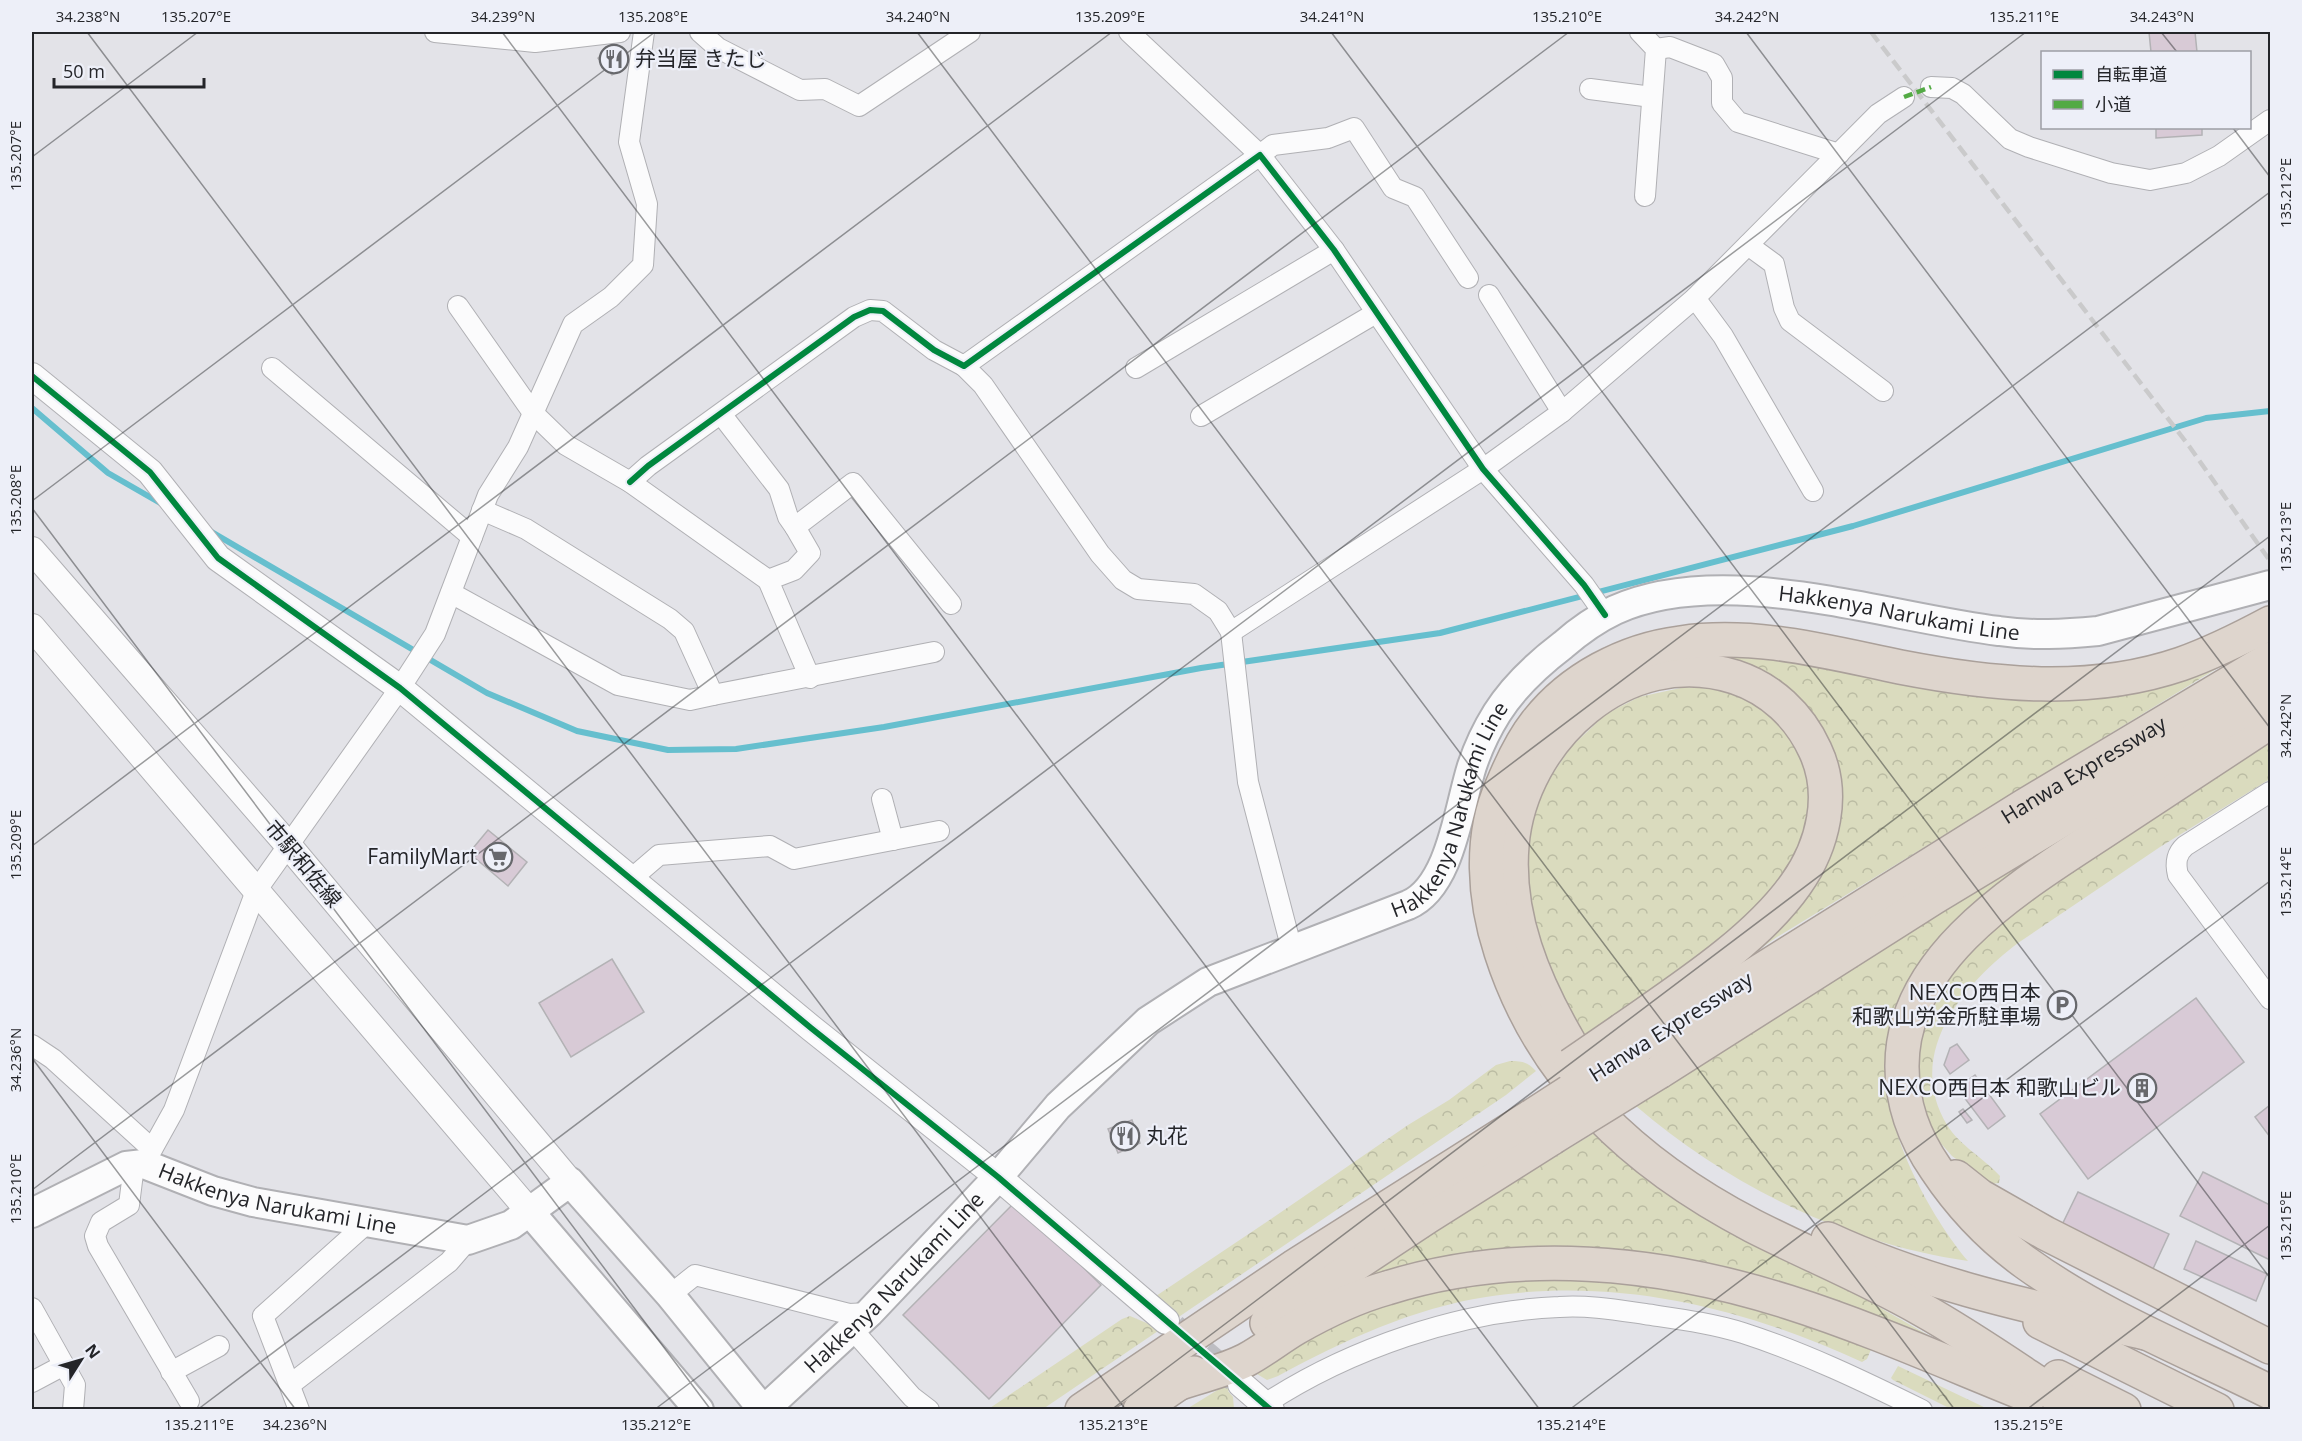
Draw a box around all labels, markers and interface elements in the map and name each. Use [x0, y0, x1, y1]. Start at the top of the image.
text: 34.238°N [56, 6, 120, 26]
text: 135.207°E [161, 6, 231, 26]
text: 34.239°N [471, 6, 535, 26]
text: 135.208°E [618, 6, 688, 26]
text: 34.240°N [886, 6, 950, 26]
text: 135.209°E [1075, 6, 1145, 26]
text: 34.241°N [1300, 6, 1364, 26]
text: 135.210°E [1532, 6, 1602, 26]
text: 34.242°N [1715, 6, 1779, 26]
text: 135.211°E [1989, 6, 2059, 26]
text: 34.243°N [2130, 6, 2194, 26]
restaurant icon: 弁当屋 きたじ [598, 43, 630, 75]
place label: 弁当屋 きたじ [635, 44, 766, 72]
scale bar [54, 51, 204, 89]
legend [2041, 51, 2251, 129]
text: 50 m [63, 59, 105, 83]
text: 自転車道 [2095, 62, 2167, 86]
text: 小道 [2095, 92, 2131, 116]
text: 135.207°E [5, 121, 25, 191]
text: 135.212°E [2275, 158, 2295, 228]
text: 135.208°E [5, 465, 25, 535]
text: 135.213°E [2275, 502, 2295, 572]
street label: Hakkenya Narukami Line [1777, 579, 2021, 646]
text: 34.242°N [2275, 694, 2295, 758]
street label: Hakkenya Narukami Line [1386, 696, 1514, 923]
street label: Hanwa Expressway [1995, 709, 2171, 830]
text: 135.209°E [5, 810, 25, 880]
street label: 市駅和佐線 [259, 814, 348, 913]
supermarket icon: FamilyMart [482, 841, 514, 873]
place label: FamilyMart [367, 842, 477, 870]
text: 135.214°E [2275, 847, 2295, 917]
street label: Hanwa Expressway [1583, 964, 1758, 1088]
place label: NEXCO西日本 和歌山労金所駐車場 [1852, 978, 2041, 1030]
parking icon: NEXCO西日本 和歌山労金所駐車場 [2046, 989, 2078, 1021]
text: 34.236°N [5, 1028, 25, 1092]
building icon: NEXCO西日本 和歌山ビル [2126, 1072, 2158, 1104]
place label: NEXCO西日本 和歌山ビル [1878, 1073, 2121, 1101]
restaurant icon: 丸花 [1109, 1120, 1141, 1152]
place label: 丸花 [1146, 1121, 1188, 1149]
text: 135.210°E [5, 1154, 25, 1224]
street label: Hakkenya Narukami Line [155, 1156, 399, 1240]
street label: Hakkenya Narukami Line [798, 1186, 989, 1379]
text: 135.215°E [2275, 1191, 2295, 1261]
north arrow [51, 1330, 111, 1390]
text: N [80, 1339, 106, 1363]
text: 135.211°E [164, 1414, 234, 1434]
text: 34.236°N [263, 1414, 327, 1434]
text: 135.212°E [621, 1414, 691, 1434]
text: 135.213°E [1078, 1414, 1148, 1434]
text: 135.214°E [1536, 1414, 1606, 1434]
text: 135.215°E [1993, 1414, 2063, 1434]

